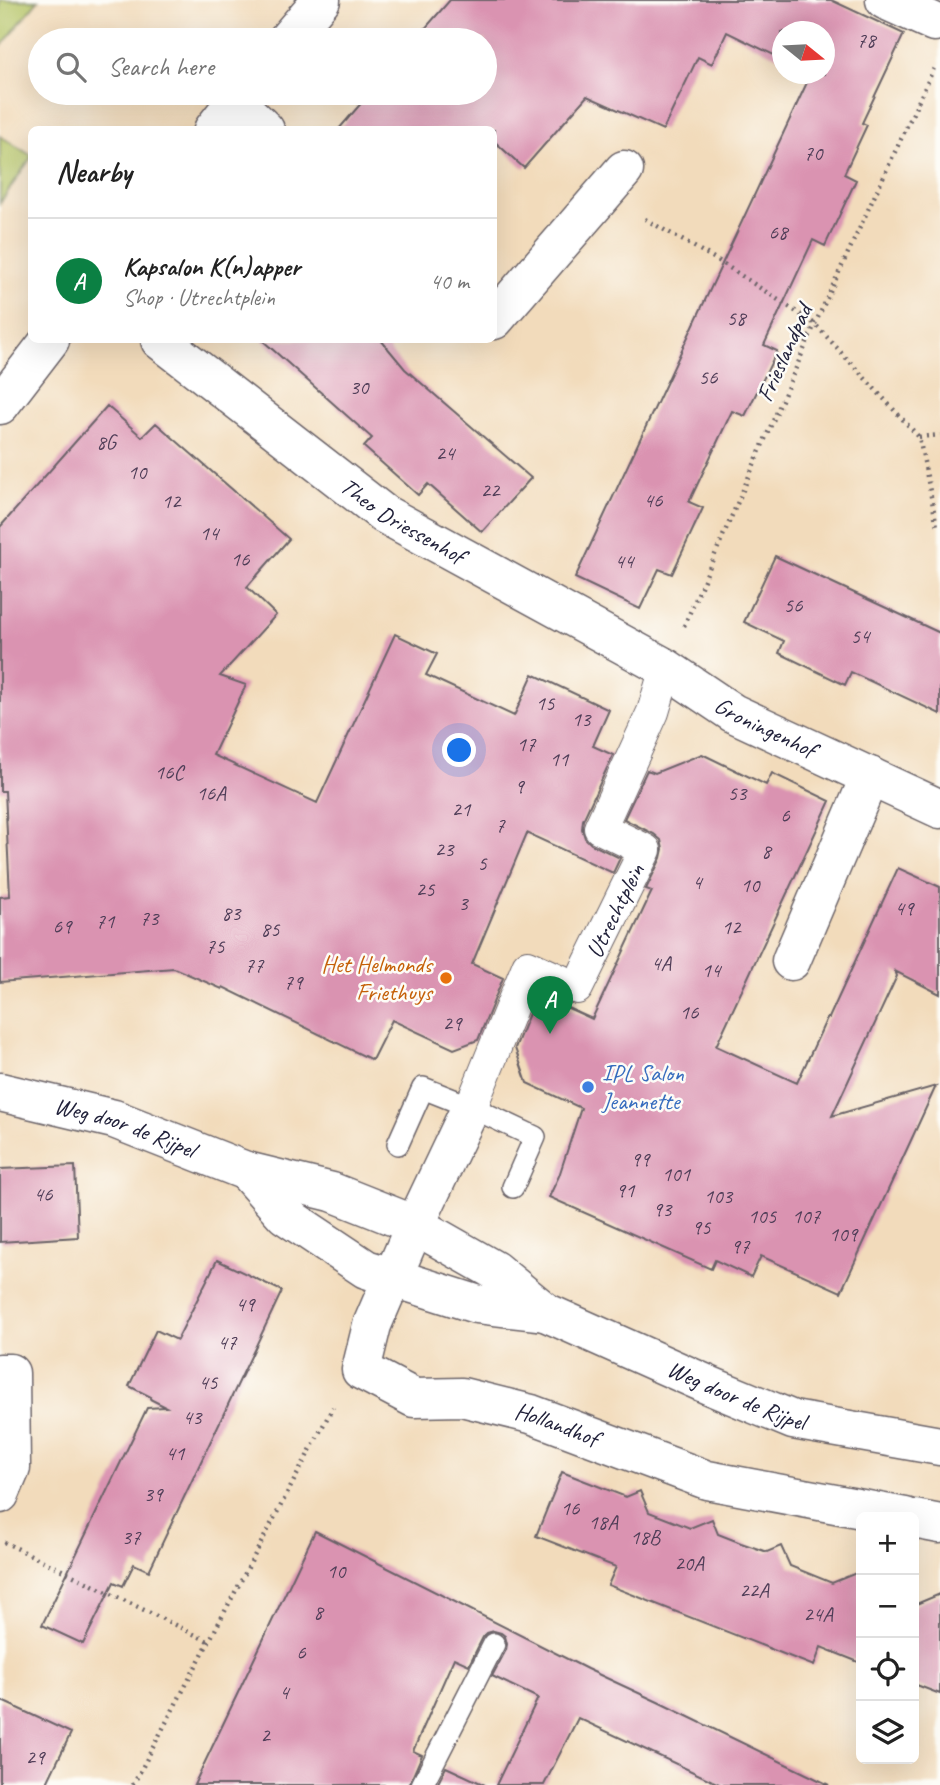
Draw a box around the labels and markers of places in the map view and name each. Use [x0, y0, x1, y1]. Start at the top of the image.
place label: Het Helmonds Friethuys [321, 949, 434, 1007]
marker: Het Helmonds Friethuys [438, 970, 454, 986]
pin: A [527, 976, 573, 1034]
place label: IPL Salon Jeannette [601, 1058, 684, 1116]
marker: IPL Salon Jeannette [580, 1079, 596, 1095]

